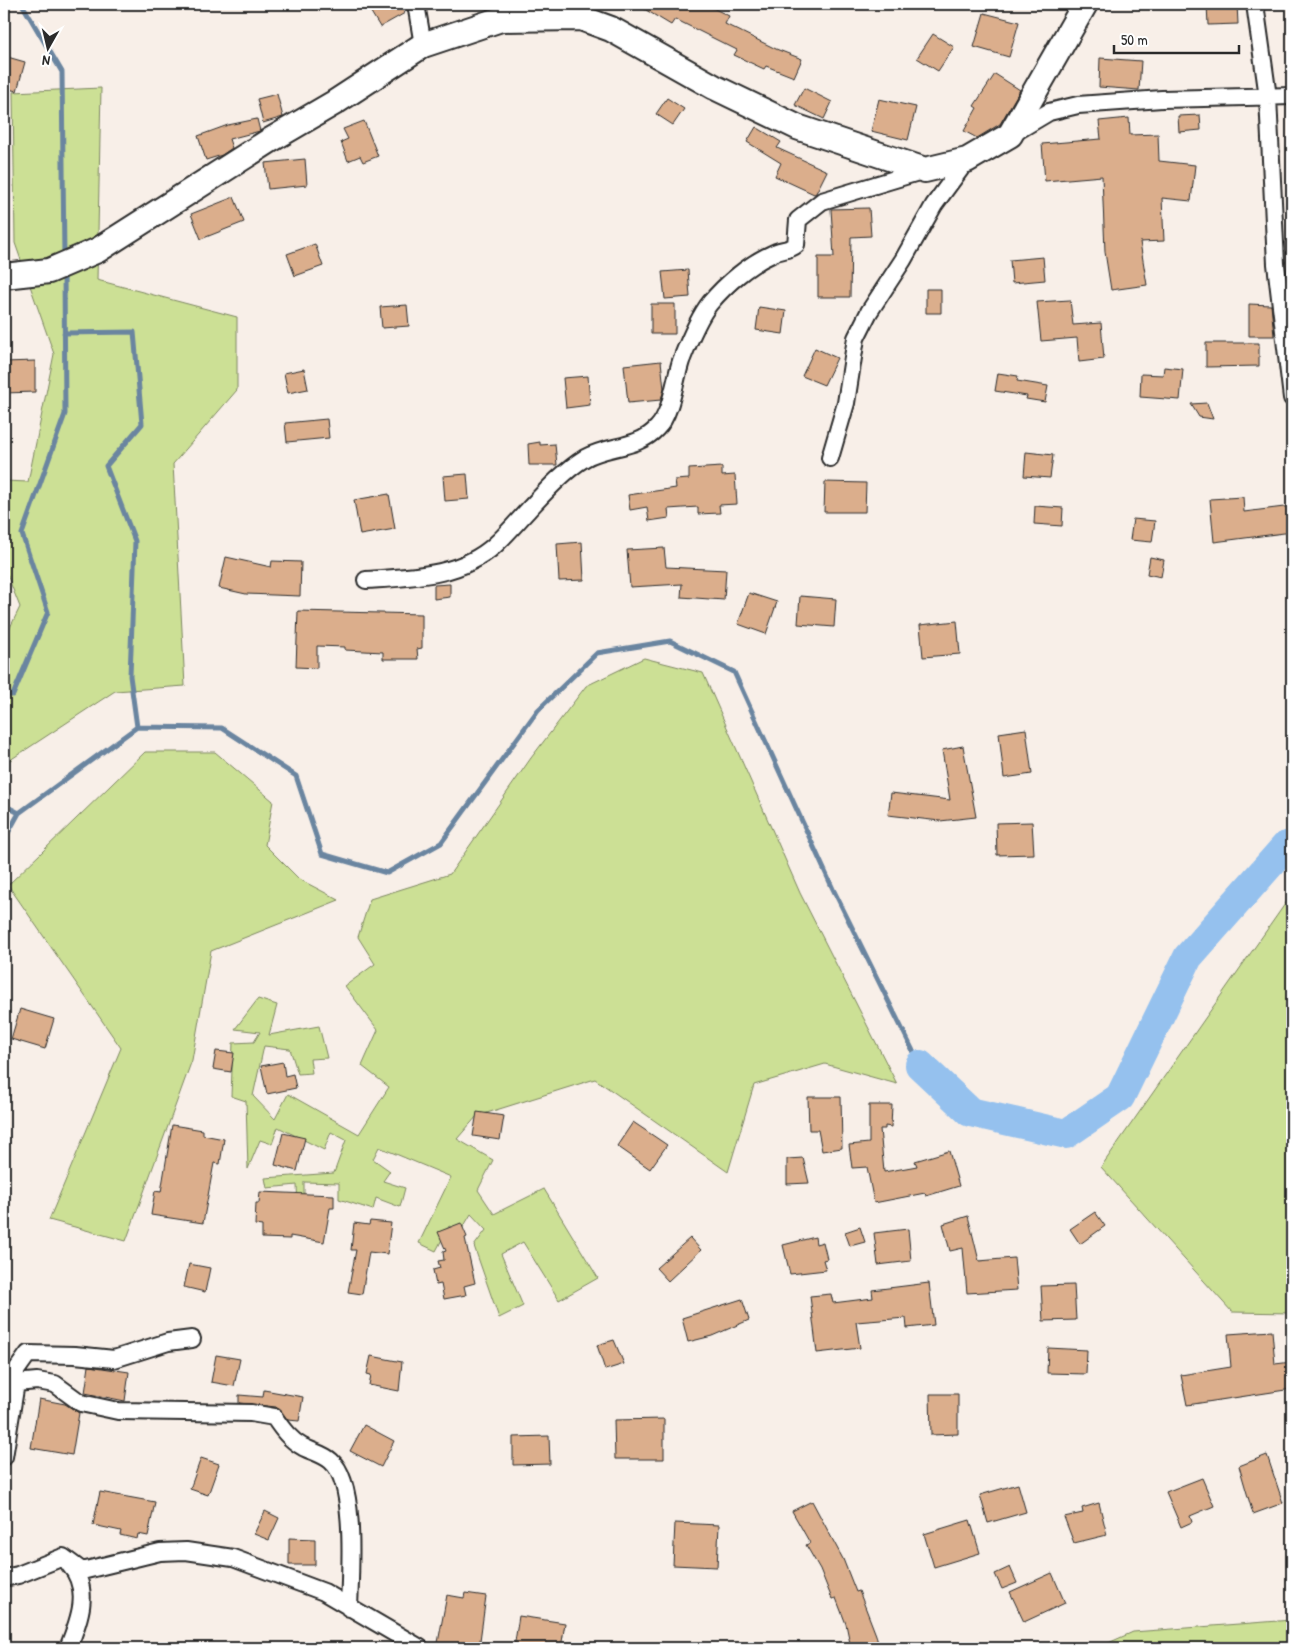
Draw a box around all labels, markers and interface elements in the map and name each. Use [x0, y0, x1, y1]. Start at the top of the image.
north arrow [22, 22, 72, 72]
scale bar [1114, 22, 1238, 54]
text: 50 m [1121, 29, 1148, 50]
text: N [41, 51, 51, 71]

